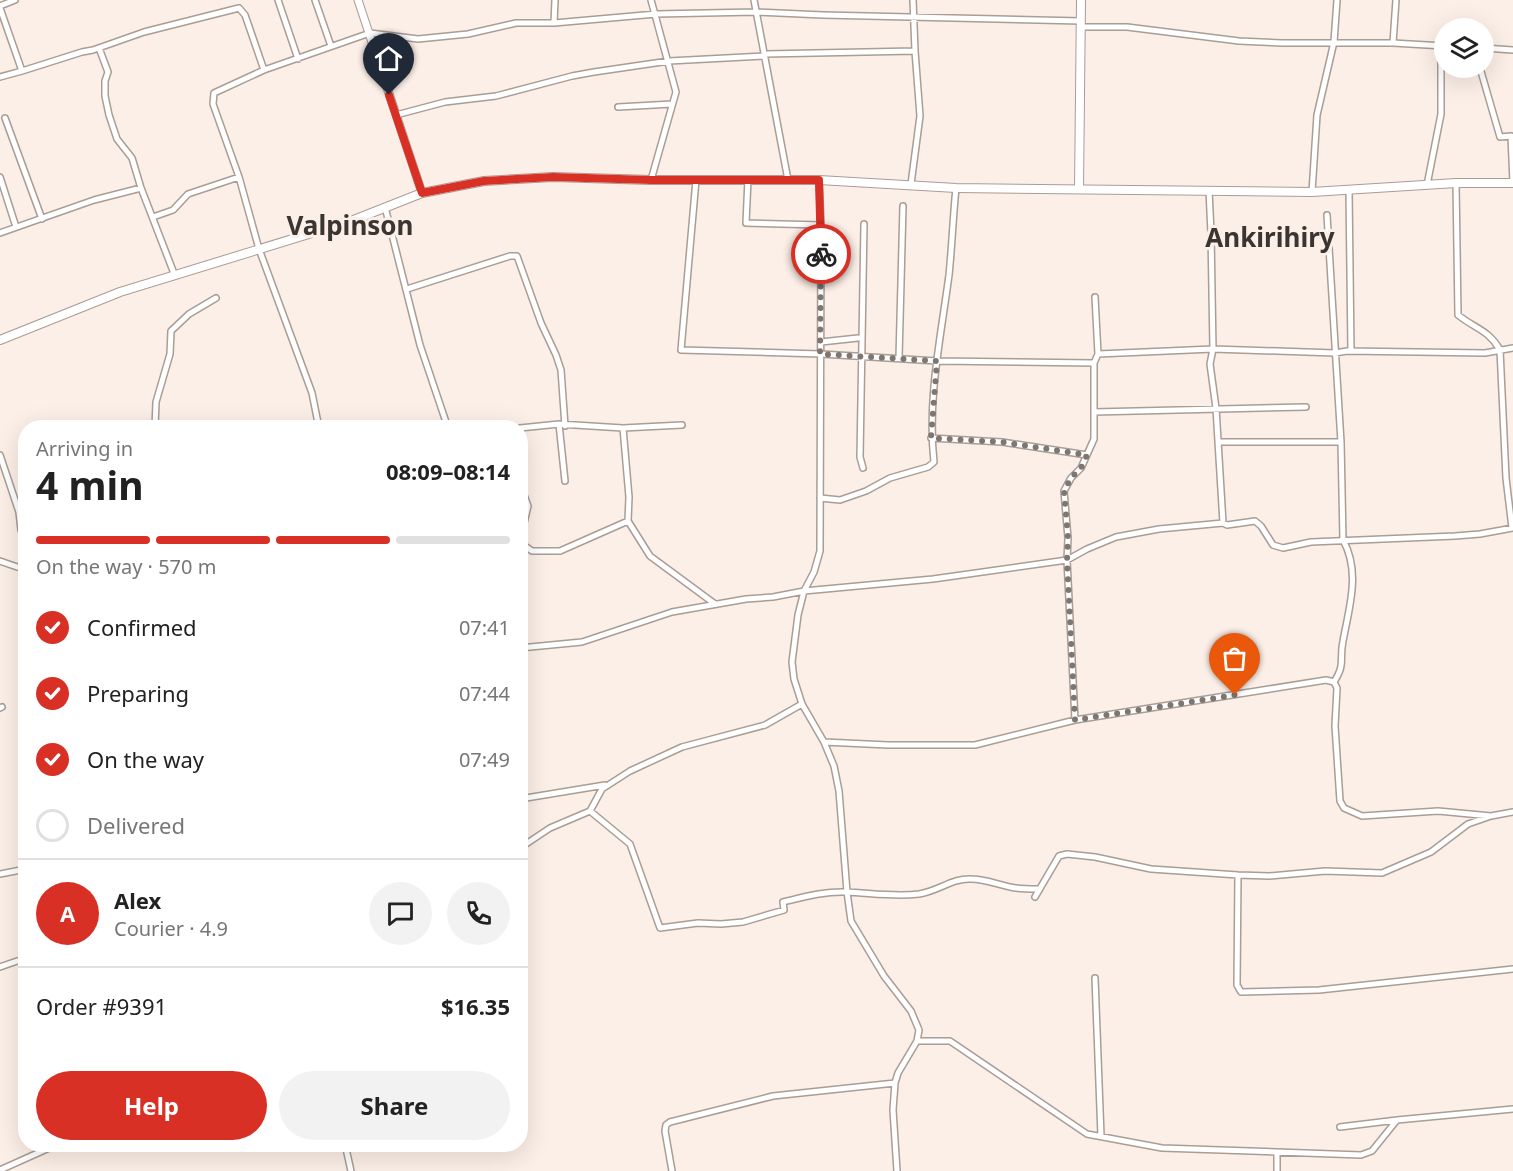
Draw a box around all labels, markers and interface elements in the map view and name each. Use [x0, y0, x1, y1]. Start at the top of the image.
map controls [1434, 18, 1494, 78]
button: layers [1434, 18, 1494, 78]
pin [363, 33, 414, 95]
icon: home [372, 42, 405, 75]
district label: Valpinson [286, 207, 414, 243]
district label: Ankirihiry [1205, 219, 1335, 255]
courier [791, 224, 851, 284]
icon: bike [805, 238, 838, 271]
text: Arriving in [36, 435, 133, 462]
text: 08:09–08:14 [386, 456, 510, 486]
text: 4 min [36, 458, 143, 511]
text: On the way · 570 m [36, 553, 216, 580]
icon: check [36, 611, 69, 644]
text: Confirmed [87, 612, 197, 642]
text: 07:41 [459, 614, 510, 641]
pin [1209, 633, 1260, 695]
icon: bag [1218, 642, 1251, 675]
icon: check [36, 677, 69, 710]
text: Preparing [87, 678, 189, 708]
text: 07:44 [459, 680, 510, 707]
icon: check [36, 743, 69, 776]
text: On the way [87, 744, 204, 774]
text: 07:49 [459, 746, 510, 773]
text: Delivered [87, 810, 185, 840]
button: chat [369, 882, 432, 945]
button: phone [447, 882, 510, 945]
text: Alex [114, 885, 161, 915]
text: A [60, 898, 75, 928]
text: Courier · 4.9 [114, 915, 228, 942]
text: Order #9391 [36, 991, 167, 1021]
text: $16.35 [441, 991, 510, 1021]
button: Help [36, 1071, 267, 1140]
button: Share [279, 1071, 510, 1140]

